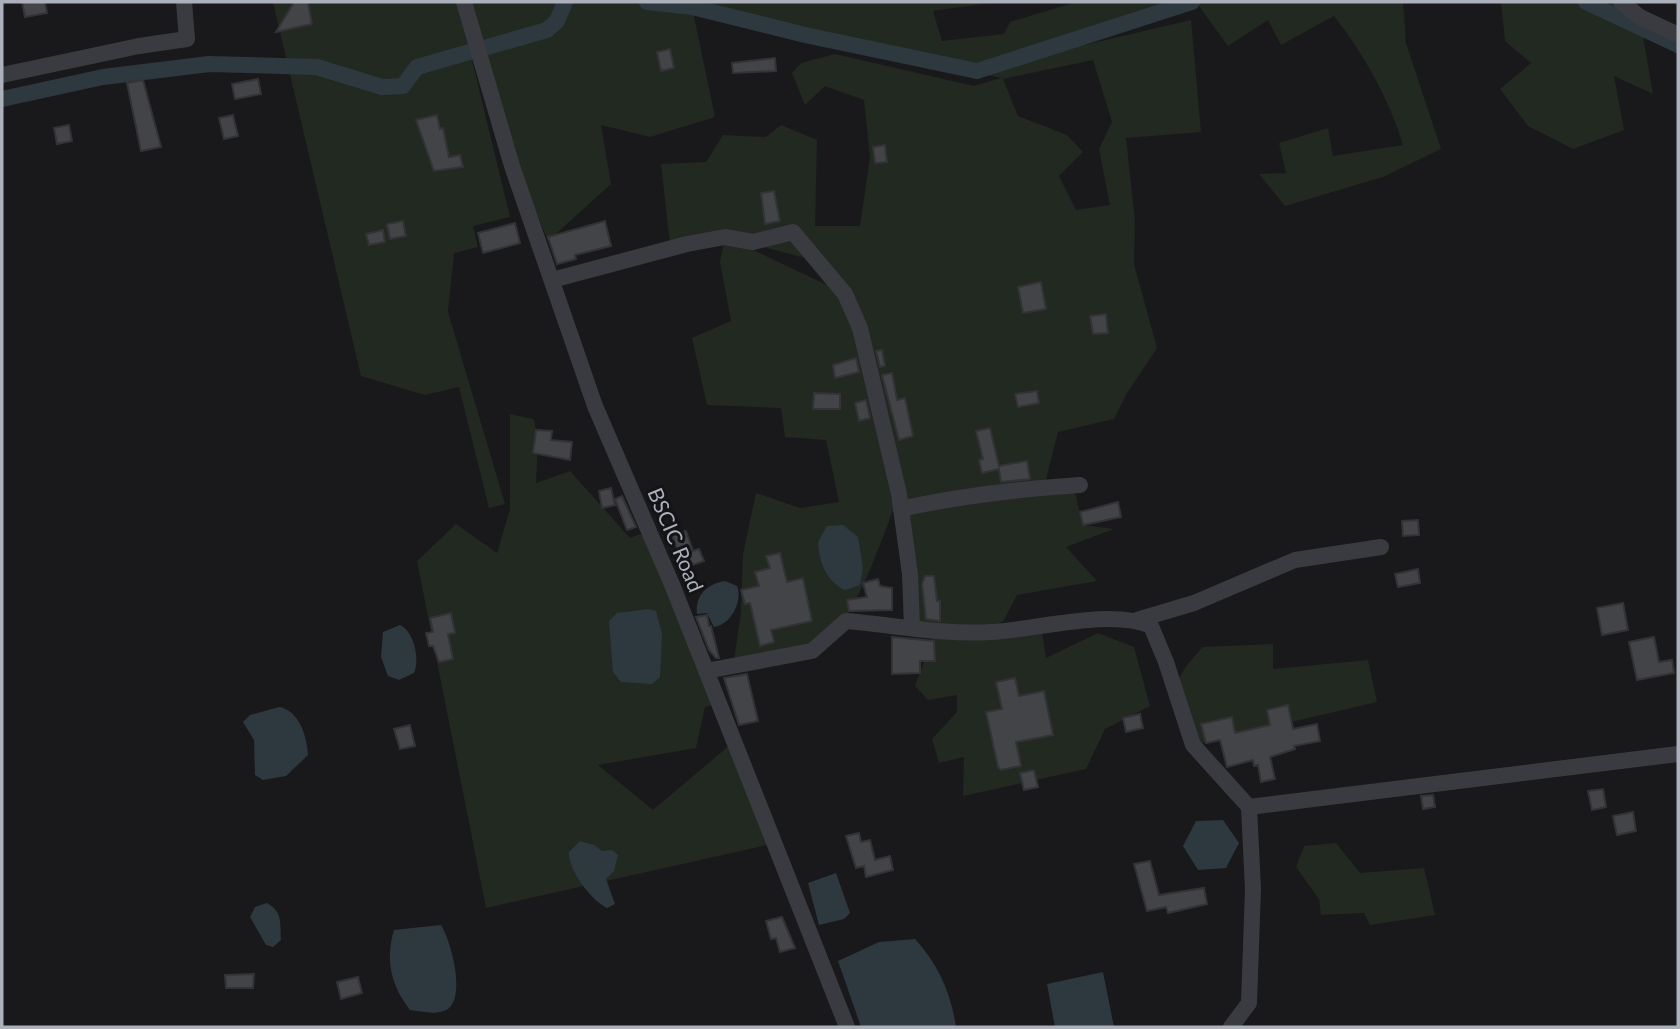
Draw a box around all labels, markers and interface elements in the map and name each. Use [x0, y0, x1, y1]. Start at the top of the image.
street label: BSCIC Road [643, 484, 710, 595]

